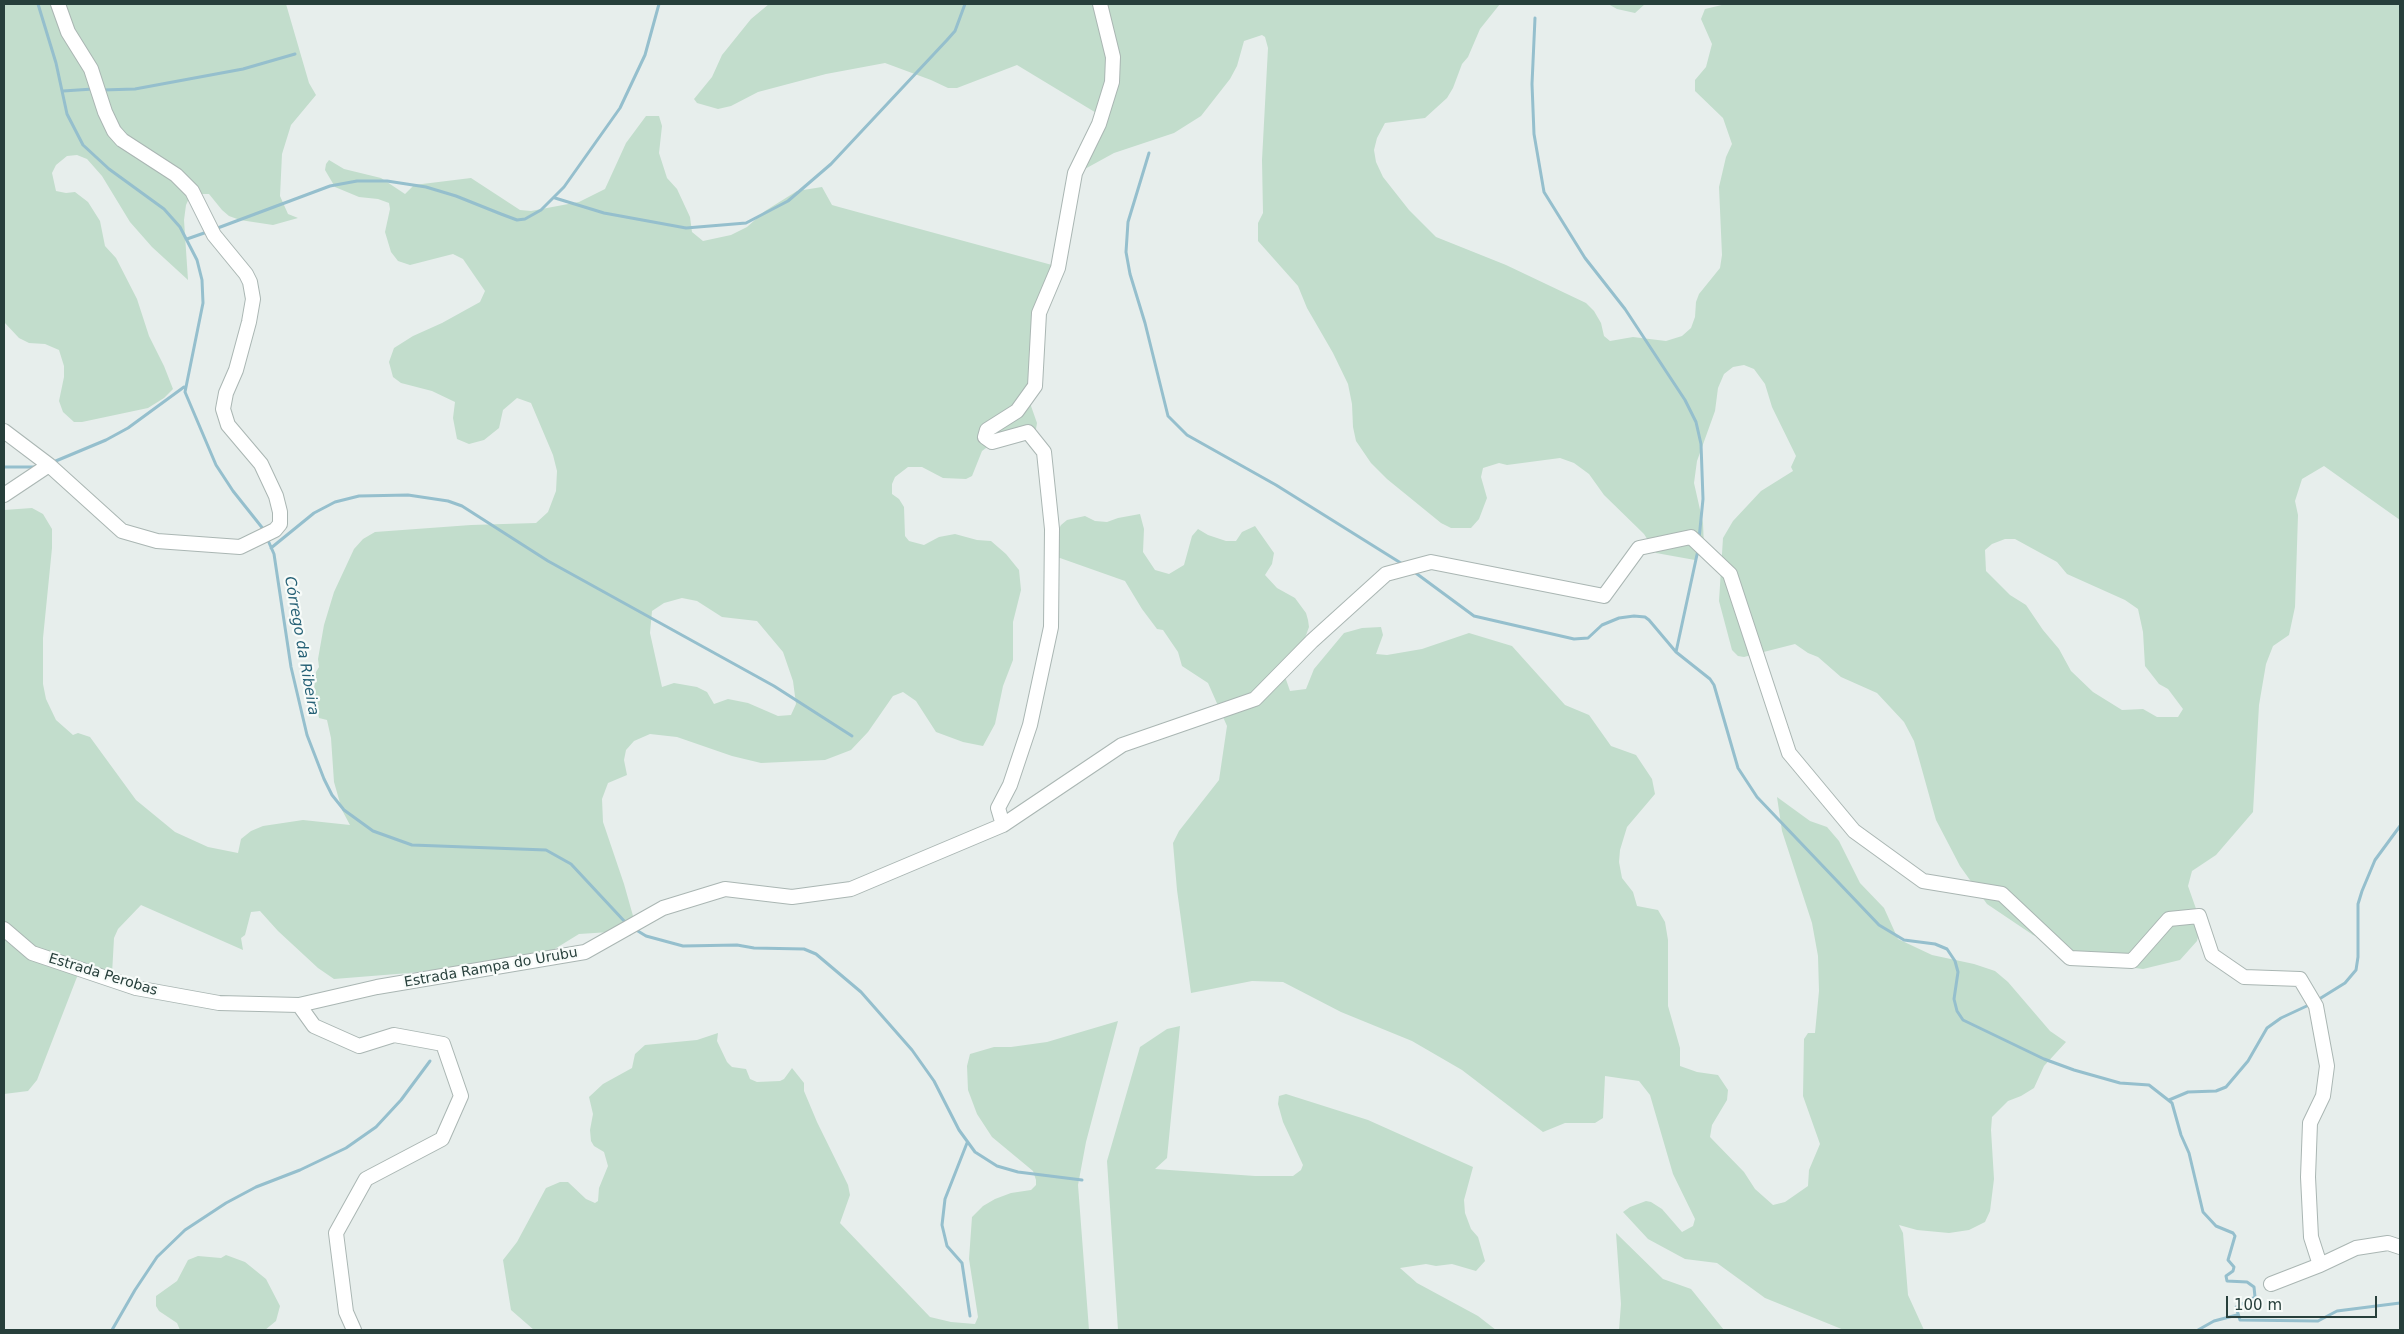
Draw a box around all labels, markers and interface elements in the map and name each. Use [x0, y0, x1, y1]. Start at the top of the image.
water label: Córrego da Ribeira [280, 575, 322, 717]
street label: Estrada Rampa do Urubu [403, 944, 579, 992]
street label: Estrada Perobas [46, 950, 160, 1000]
scale bar [2229, 1286, 2380, 1318]
text: 100 m [2234, 1296, 2282, 1314]

